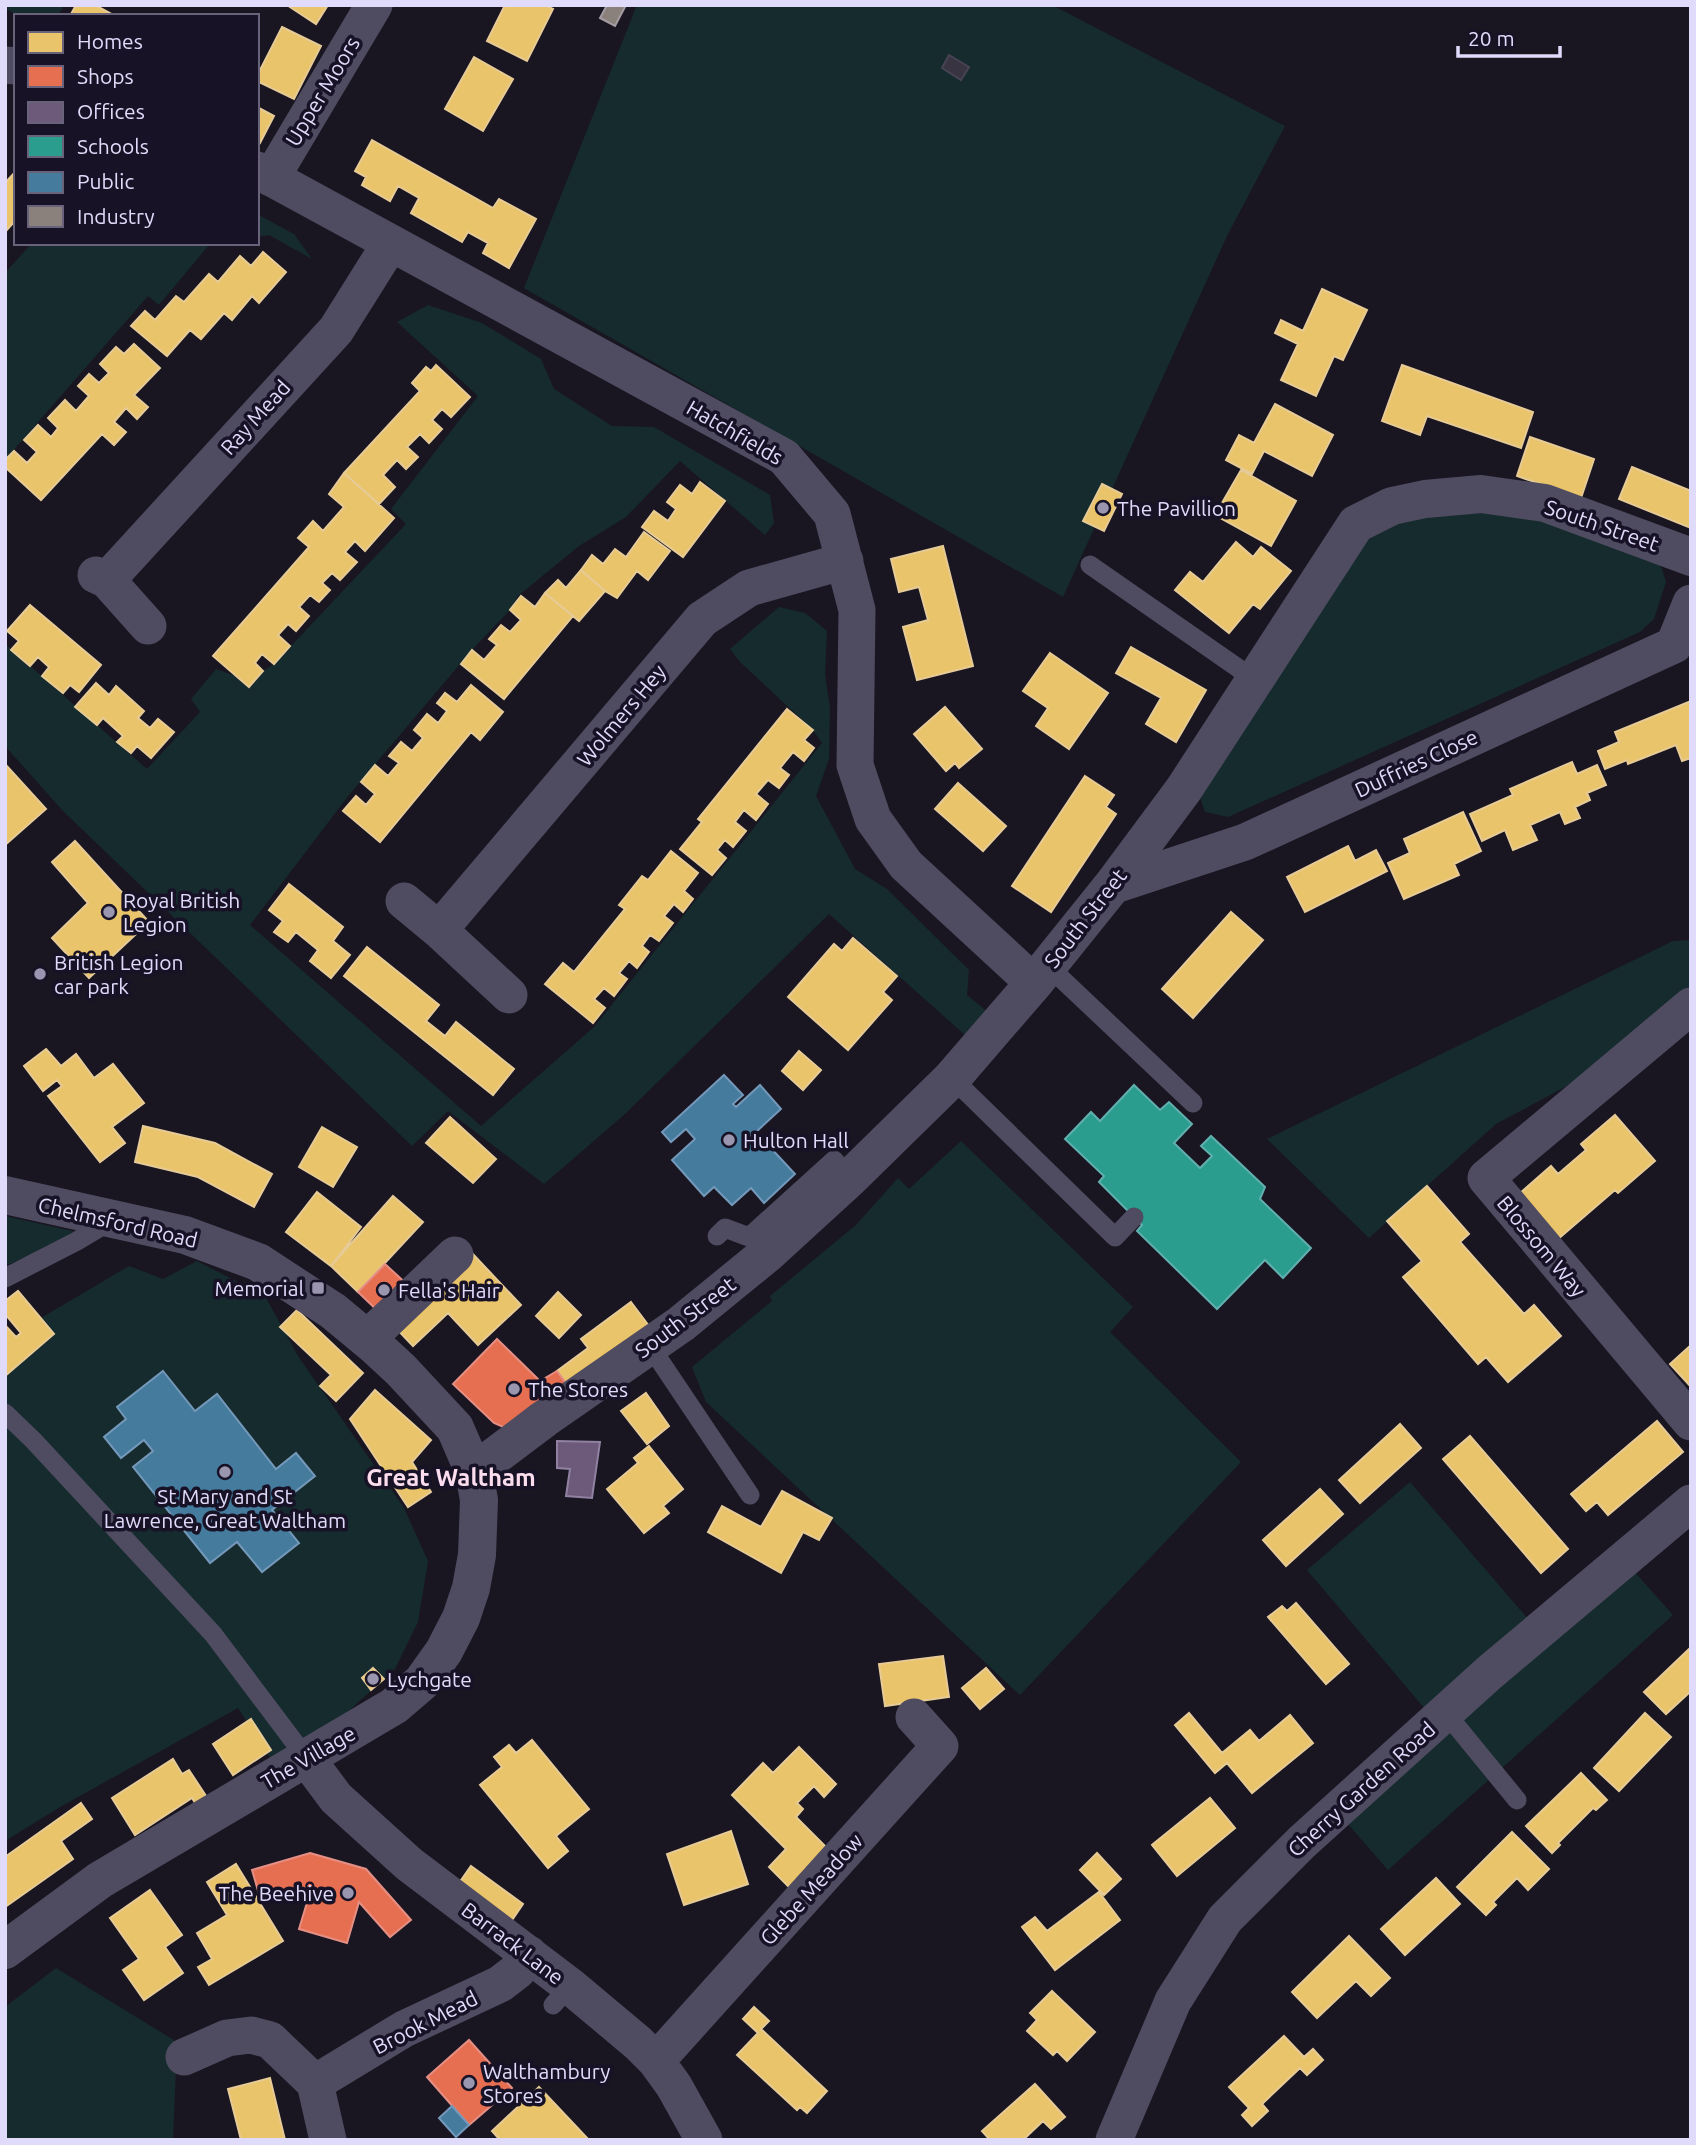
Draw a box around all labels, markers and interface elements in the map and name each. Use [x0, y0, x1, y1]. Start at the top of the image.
legend [14, 14, 259, 245]
scale bar [1458, 14, 1560, 58]
text: 20 m [1468, 26, 1515, 50]
text: Homes [77, 29, 143, 53]
street label: Upper Moors [280, 32, 364, 150]
text: Shops [77, 64, 134, 88]
text: Offices [77, 99, 145, 123]
text: Schools [77, 134, 149, 158]
text: Public [77, 169, 134, 193]
text: Industry [77, 204, 155, 228]
street label: Ray Mead [215, 375, 295, 459]
street label: Hatchfields [683, 395, 787, 469]
street label: South Street [1542, 494, 1662, 556]
place label: The Pavillion [1117, 496, 1236, 520]
marker: The Pavillion [1095, 500, 1111, 516]
street label: Wolmers Hey [572, 659, 670, 771]
street label: Duffries Close [1351, 724, 1481, 802]
street label: South Street [1039, 864, 1131, 972]
place label: Royal British Legion [123, 888, 240, 936]
marker: Royal British Legion [101, 904, 117, 920]
place label: British Legion car park [54, 950, 183, 998]
marker: British Legion car park [32, 966, 48, 982]
place label: Hulton Hall [743, 1128, 849, 1152]
marker: Hulton Hall [721, 1132, 737, 1148]
street label: Blossom Way [1493, 1191, 1591, 1301]
street label: Chelmsford Road [36, 1192, 200, 1252]
street label: South Street [630, 1272, 740, 1362]
place label: Memorial [214, 1276, 304, 1300]
place label: Fella's Hair [398, 1278, 500, 1302]
marker: Memorial [310, 1280, 326, 1296]
marker: Fella's Hair [376, 1282, 392, 1298]
place label: The Stores [528, 1377, 628, 1401]
marker: The Stores [506, 1381, 522, 1397]
marker: St Mary and St Lawrence, Great Waltham [217, 1464, 233, 1480]
district label: Great Waltham [366, 1464, 536, 1491]
place label: St Mary and St Lawrence, Great Waltham [104, 1484, 346, 1532]
place label: Lychgate [387, 1667, 472, 1691]
marker: Lychgate [365, 1671, 381, 1687]
street label: Cherry Garden Road [1283, 1717, 1439, 1861]
street label: The Village [257, 1720, 359, 1794]
street label: Glebe Meadow [755, 1829, 867, 1949]
place label: The Beehive [219, 1881, 334, 1905]
marker: The Beehive [340, 1885, 356, 1901]
street label: Barrack Lane [457, 1897, 569, 1989]
street label: Brook Mead [369, 1985, 481, 2059]
place label: Walthambury Stores [483, 2059, 610, 2107]
marker: Walthambury Stores [461, 2075, 477, 2091]

